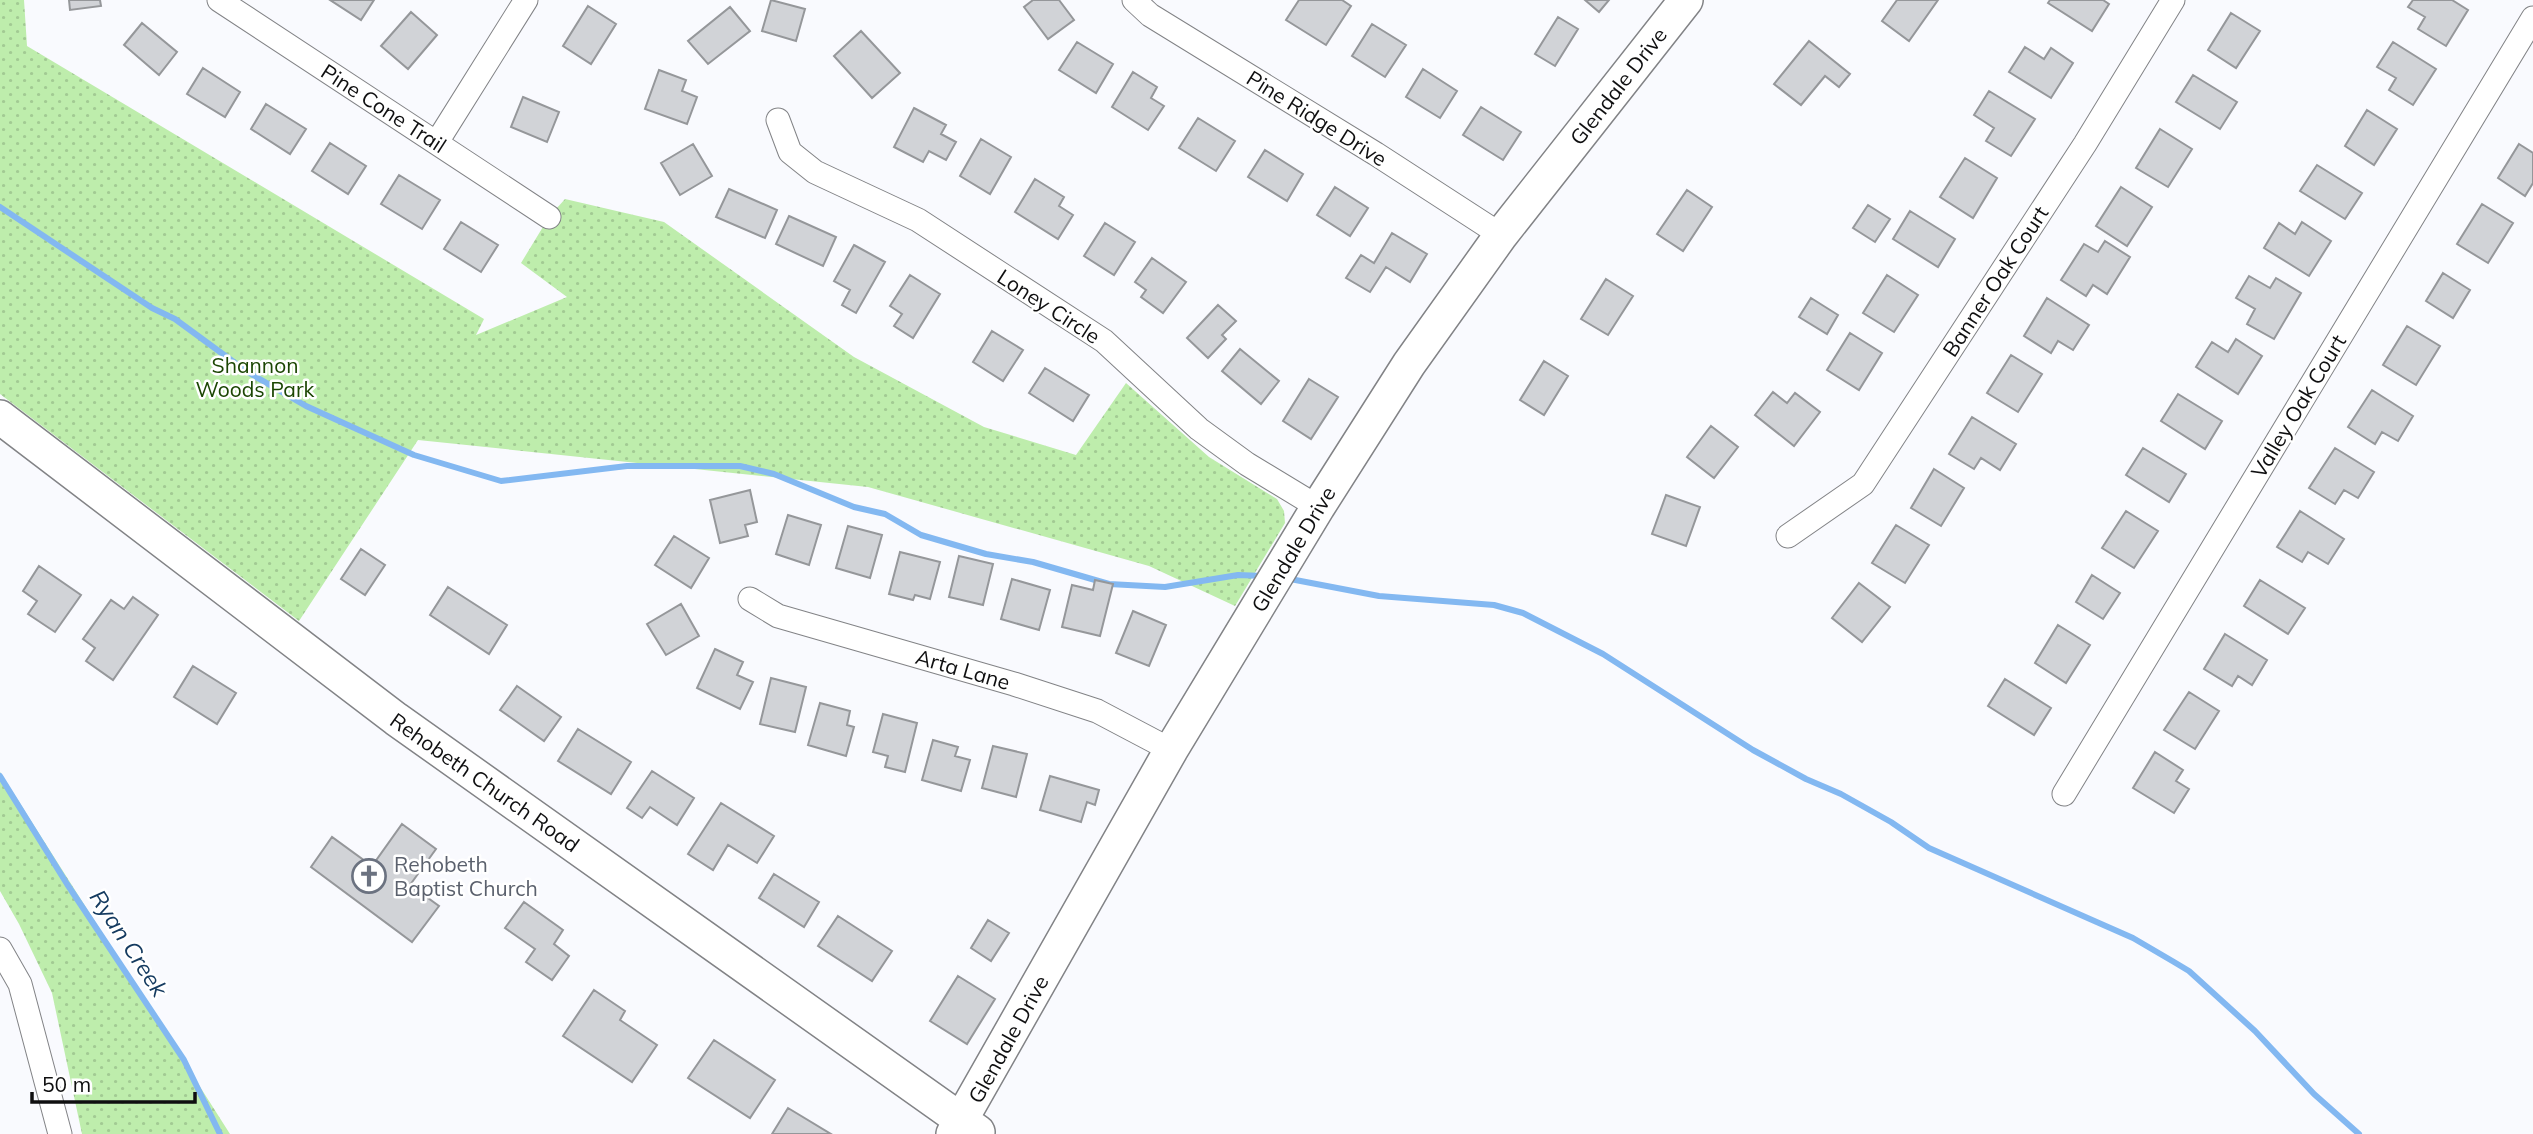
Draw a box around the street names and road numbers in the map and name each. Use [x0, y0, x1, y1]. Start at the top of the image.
street label: Glendale Drive [1564, 22, 1672, 150]
street label: Pine Cone Trail [317, 58, 451, 158]
street label: Pine Ridge Drive [1242, 64, 1392, 172]
street label: Banner Oak Court [1937, 201, 2053, 361]
street label: Loney Circle [993, 263, 1105, 349]
street label: Valley Oak Court [2245, 330, 2351, 482]
street label: Glendale Drive [1245, 481, 1341, 617]
street label: Arta Lane [913, 643, 1013, 695]
street label: Rehobeth Church Road [385, 707, 585, 857]
street label: Glendale Drive [962, 971, 1054, 1107]

